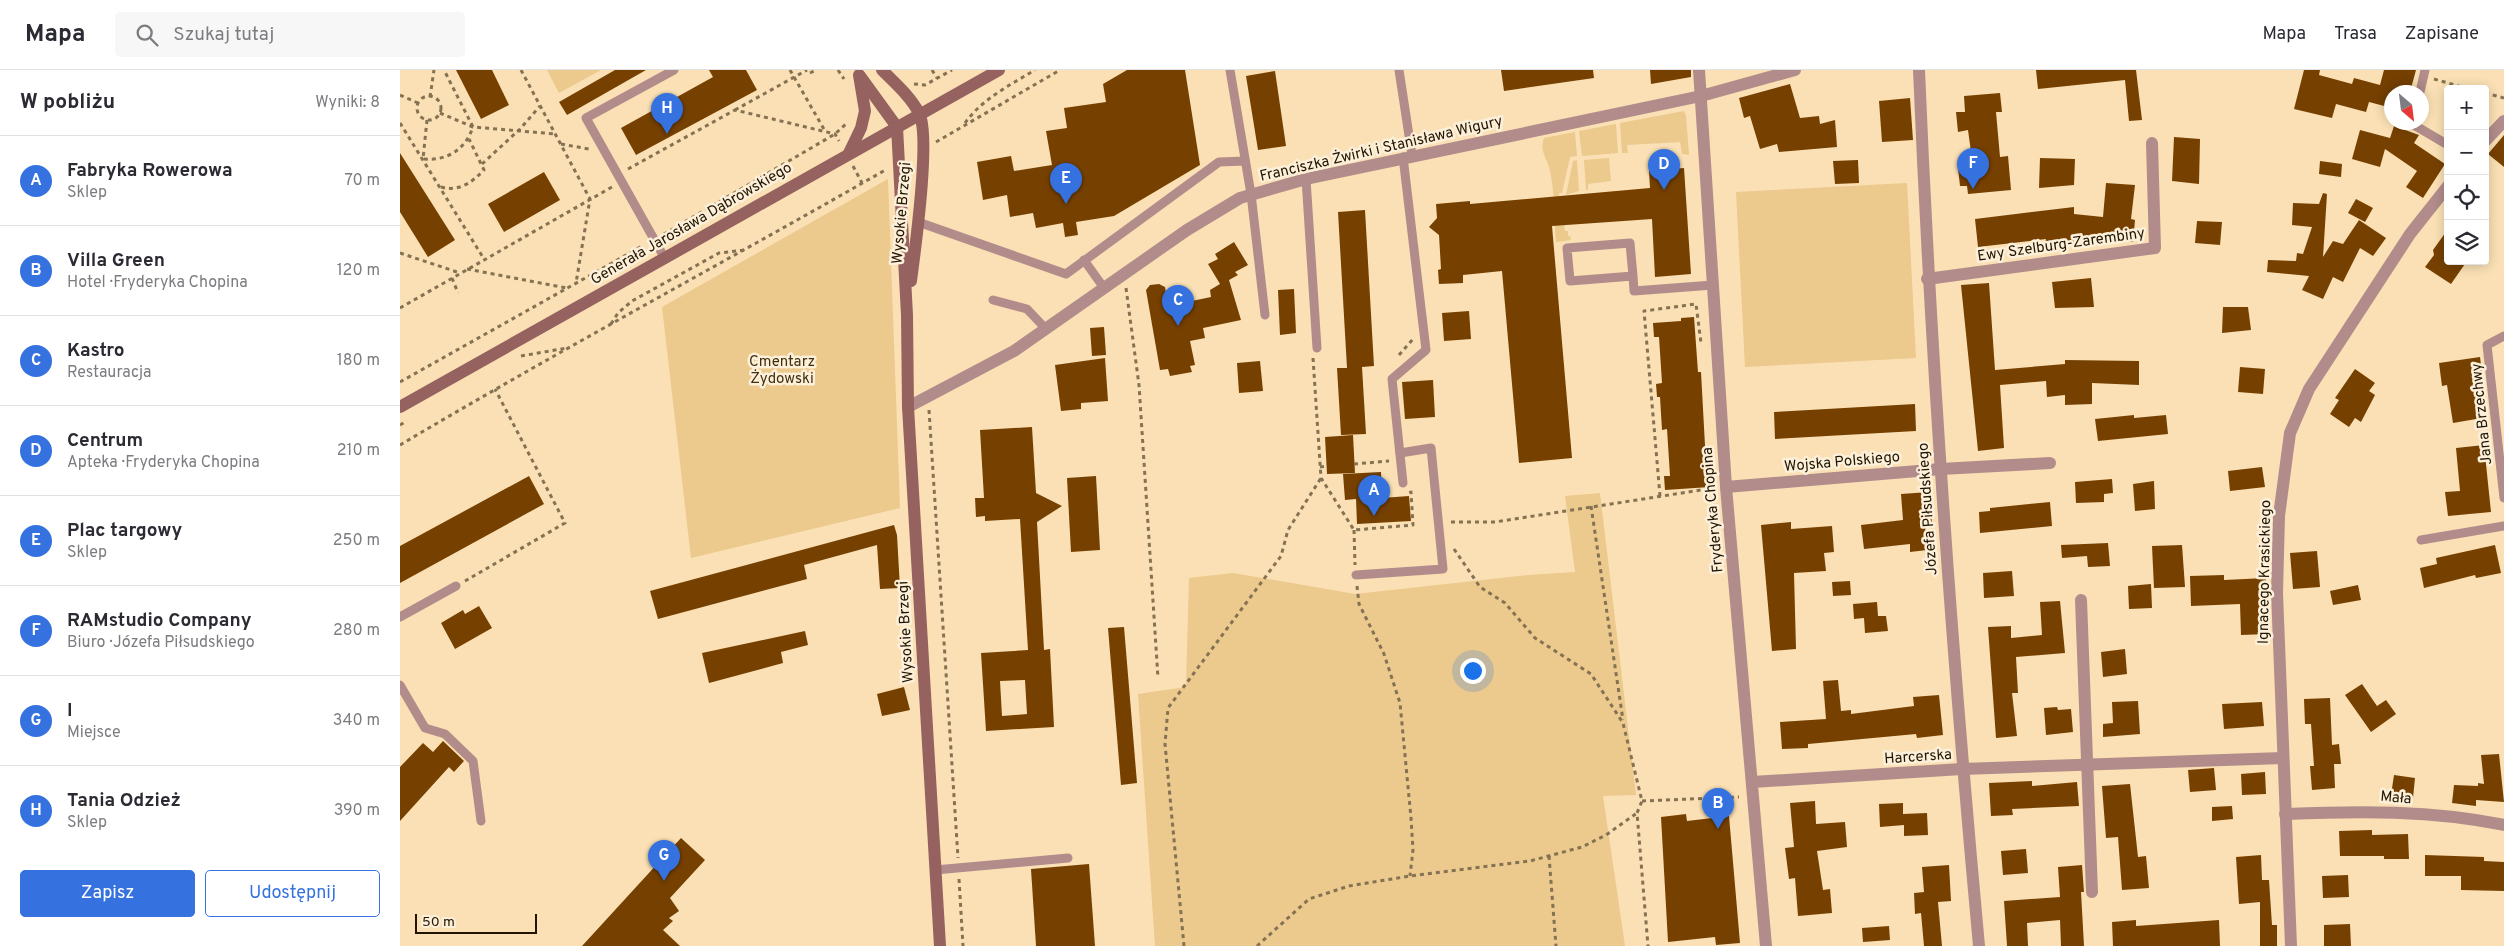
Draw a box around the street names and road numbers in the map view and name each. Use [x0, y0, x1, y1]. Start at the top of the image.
street label: Franciszka Żwirki i Stanisława Wigury [1258, 111, 1505, 187]
street label: Generała Jarosława Dąbrowskiego [588, 159, 796, 290]
street label: Wysokie Brzegi [889, 161, 916, 265]
street label: Ewy Szelburg-Zarembiny [1976, 224, 2146, 267]
street label: Jana Brzechwy [2468, 362, 2497, 466]
street label: Józefa Piłsudskiego [1914, 442, 1943, 576]
street label: Fryderyka Chopina [1699, 446, 1728, 573]
street label: Wojska Polskiego [1783, 448, 1901, 477]
street label: Ignacego Krasickiego [2255, 500, 2276, 644]
street label: Wysokie Brzegi [894, 580, 919, 683]
street label: Harcerska [1884, 746, 1953, 769]
street label: Mała [2379, 788, 2412, 809]

